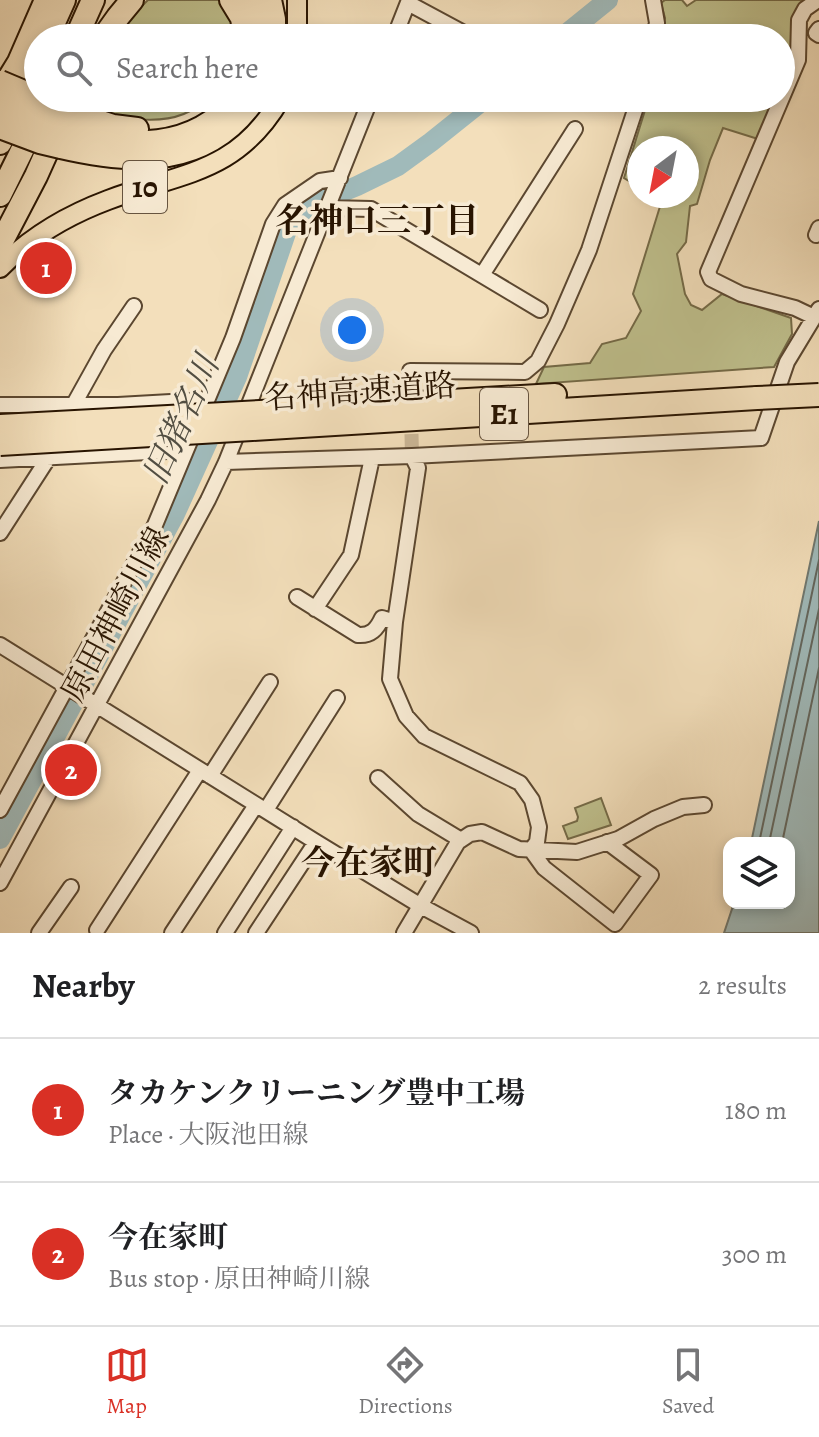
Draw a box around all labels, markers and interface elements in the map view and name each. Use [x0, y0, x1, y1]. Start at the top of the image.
search box [24, 24, 795, 112]
icon: search [52, 46, 96, 90]
text: Search here [116, 48, 259, 88]
north arrow [627, 136, 699, 208]
road number: 10 [123, 161, 167, 213]
district label: 名神口三丁目 [275, 197, 479, 244]
pin: 1 [20, 238, 72, 298]
your location [332, 310, 372, 350]
water label: 旧猪名川 [132, 345, 232, 492]
street label: 名神高速道路 [263, 362, 457, 420]
road number: E1 [480, 388, 528, 440]
street label: 原田神崎川線 [51, 519, 179, 709]
pin: 2 [45, 740, 97, 800]
map controls [723, 837, 795, 909]
button: layers [723, 837, 795, 909]
district label: 今在家町 [301, 839, 437, 886]
text: Nearby [32, 962, 135, 1009]
text: 2 results [698, 968, 787, 1003]
text: タカケンクリーニング豊中工場 [108, 1073, 525, 1113]
text: 1 [53, 1093, 63, 1128]
text: 180 m [725, 1093, 787, 1128]
text: Place · 大阪池田線 [108, 1117, 309, 1152]
text: 今在家町 [108, 1217, 228, 1257]
text: 2 [52, 1237, 64, 1272]
text: 300 m [722, 1237, 787, 1272]
text: Bus stop · 原田神崎川線 [108, 1261, 370, 1296]
tab: Map [105, 1343, 149, 1421]
tab: Directions [358, 1343, 453, 1421]
tab: Saved [662, 1343, 714, 1421]

